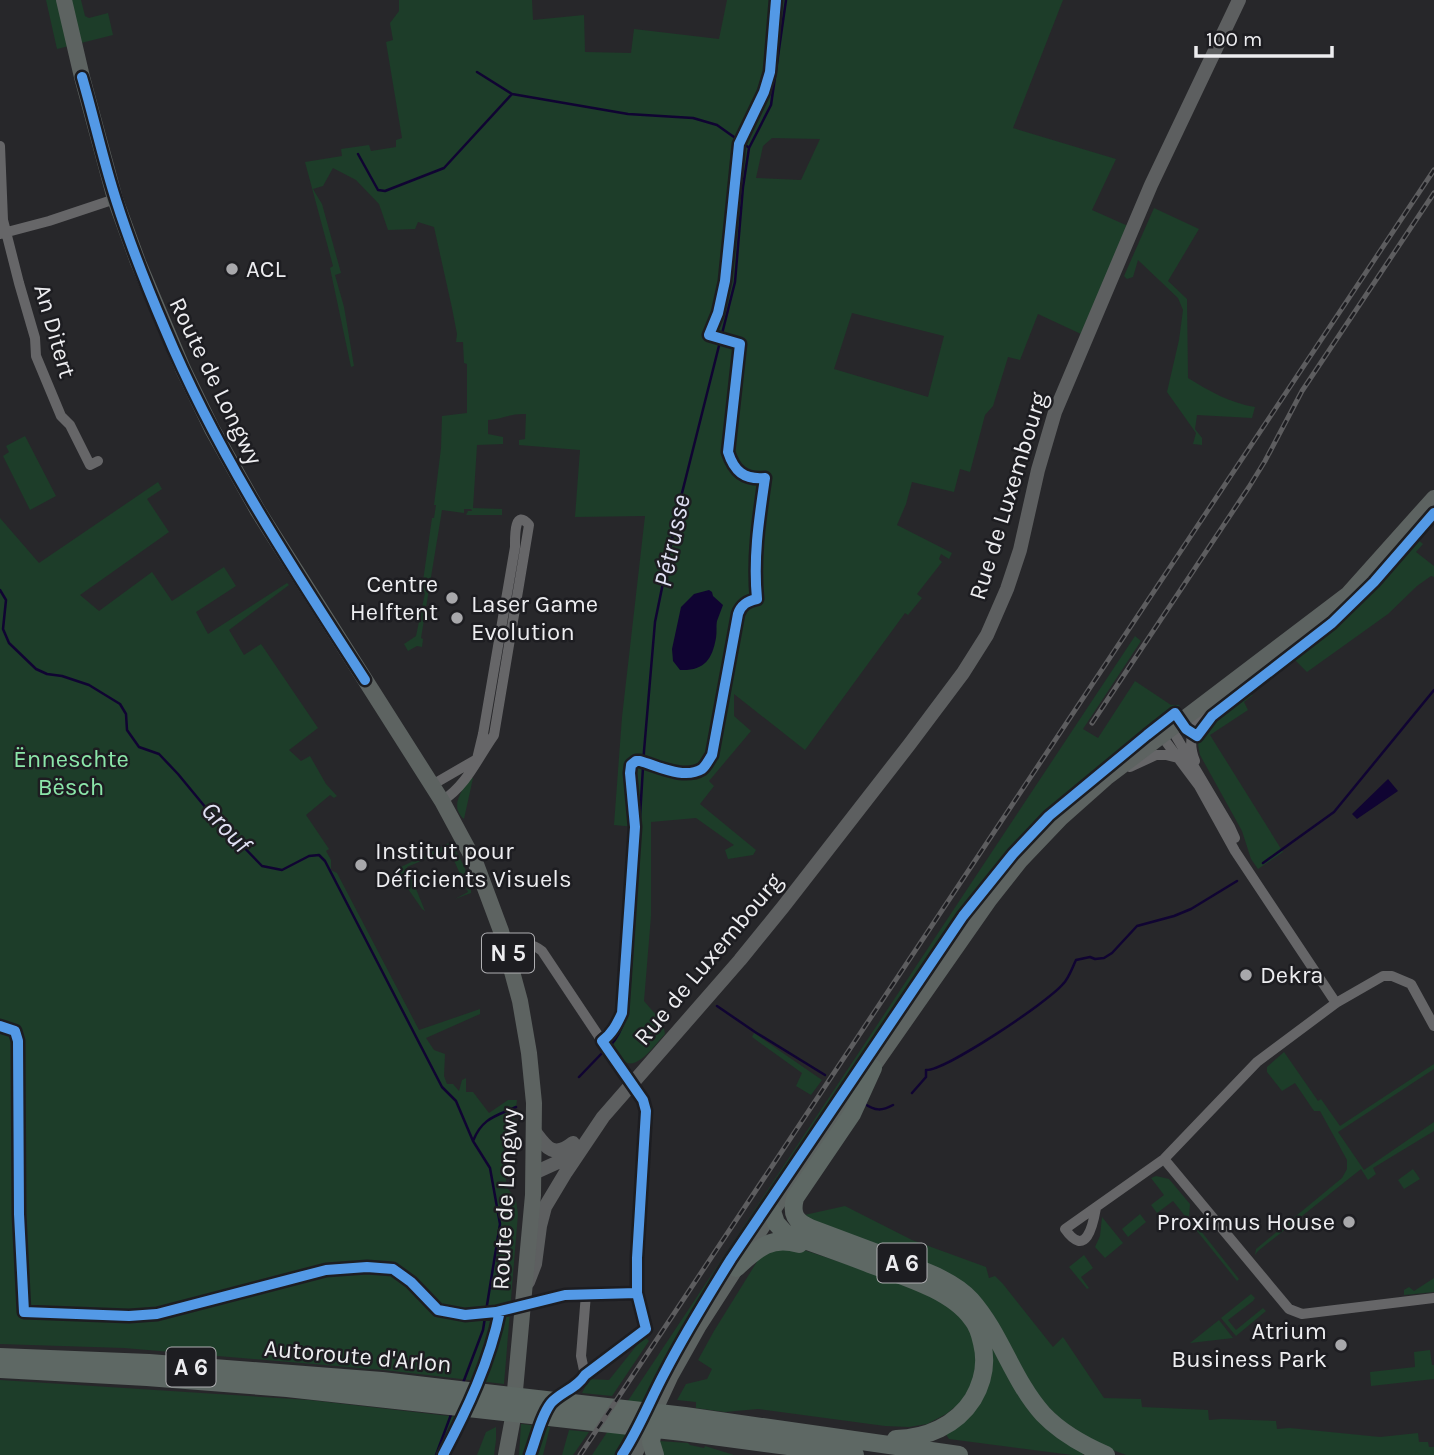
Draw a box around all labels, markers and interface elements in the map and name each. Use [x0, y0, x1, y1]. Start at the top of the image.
scale bar [1196, 14, 1332, 58]
text: 100 m [1206, 27, 1263, 51]
place label: ACL [246, 255, 287, 283]
marker: ACL [224, 261, 240, 277]
street label: An Ditert [28, 281, 82, 381]
street label: Route de Longwy [163, 293, 269, 469]
street label: Rue de Luxembourg [963, 388, 1053, 603]
water label: Pétrusse [647, 492, 697, 590]
place label: Centre Helftent [350, 570, 438, 626]
marker: Centre Helftent [444, 590, 460, 606]
place label: Laser Game Evolution [471, 590, 598, 646]
marker: Laser Game Evolution [449, 610, 465, 626]
park label: Ënneschte Bësch [13, 745, 129, 801]
water label: Grouf [195, 795, 259, 861]
place label: Institut pour Déficients Visuels [375, 837, 572, 893]
marker: Institut pour Déficients Visuels [353, 857, 369, 873]
street label: Rue de Luxembourg [628, 867, 788, 1051]
road number: N 5 [482, 934, 534, 972]
place label: Dekra [1260, 961, 1324, 989]
marker: Dekra [1238, 967, 1254, 983]
street label: Route de Longwy [486, 1107, 524, 1291]
place label: Proximus House [1157, 1208, 1335, 1236]
marker: Proximus House [1341, 1214, 1357, 1230]
road number: A 6 [878, 1244, 926, 1282]
place label: Atrium Business Park [1171, 1317, 1327, 1373]
street label: Autoroute d'Arlon [263, 1334, 453, 1378]
marker: Atrium Business Park [1333, 1337, 1349, 1353]
road number: A 6 [166, 1348, 216, 1386]

